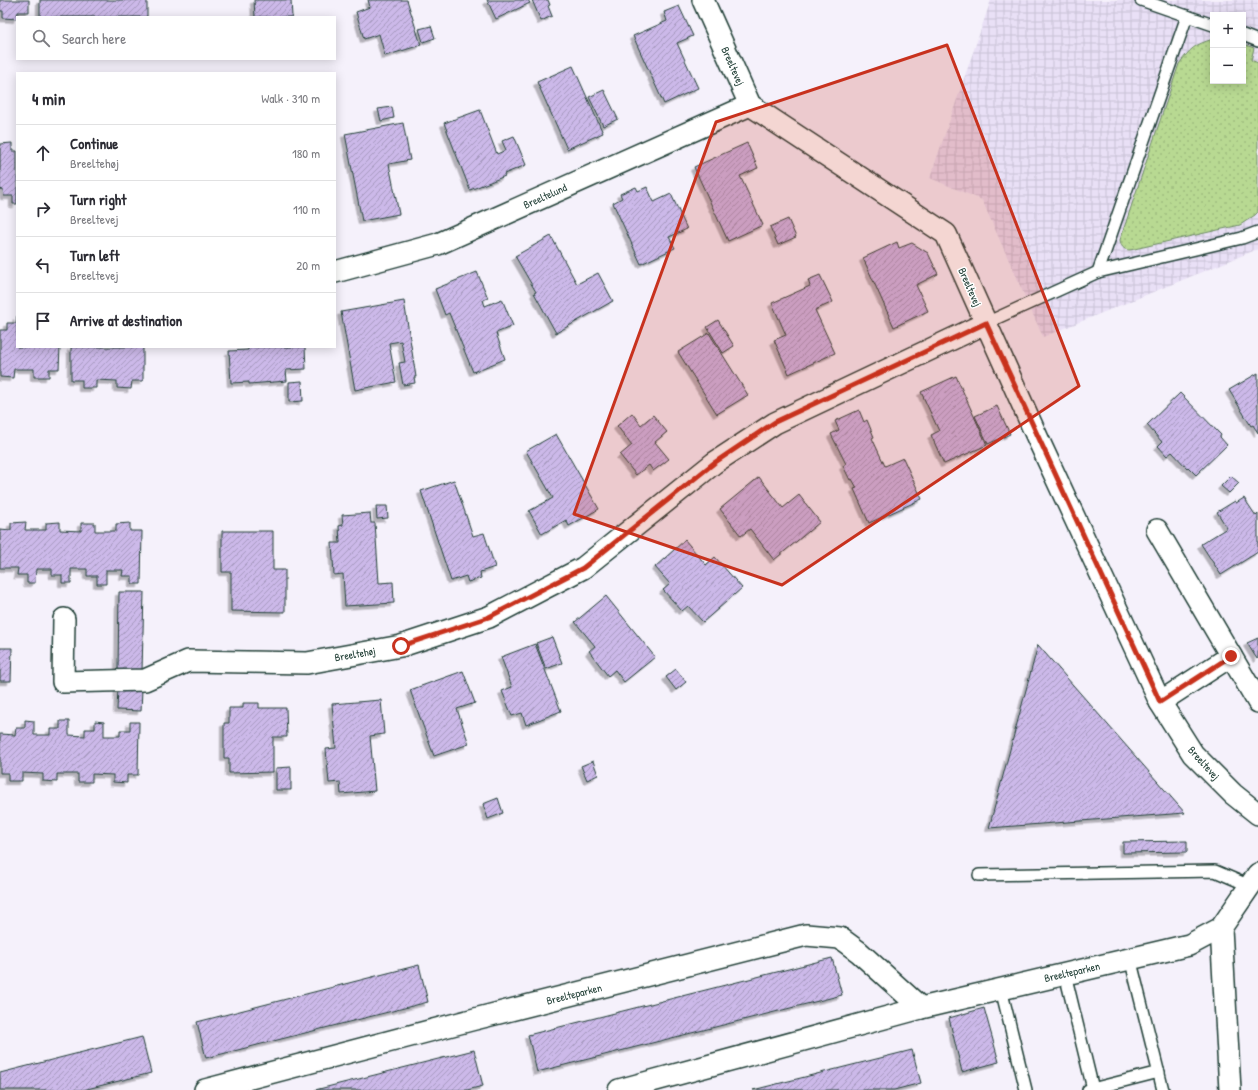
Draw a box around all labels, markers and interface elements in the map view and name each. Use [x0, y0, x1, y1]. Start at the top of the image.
map controls [1210, 12, 1246, 84]
button: + [1210, 12, 1246, 48]
search box [16, 16, 336, 60]
icon: search [30, 27, 52, 49]
text: Search here [62, 28, 126, 49]
street label: Breeltevej [718, 44, 748, 88]
button: − [1210, 48, 1246, 84]
text: 4 min [32, 87, 65, 110]
text: Walk · 310 m [261, 89, 320, 107]
text: Continue [70, 133, 118, 154]
icon: ahead [32, 142, 54, 164]
text: 180 m [292, 144, 320, 162]
text: Breeltehøj [70, 154, 119, 172]
street label: Breeltelund [521, 180, 570, 212]
text: Turn right [70, 189, 126, 210]
icon: right [32, 198, 54, 220]
text: 110 m [293, 200, 320, 218]
text: Breeltevej [70, 210, 118, 228]
text: Turn left [70, 245, 120, 266]
icon: left [32, 254, 54, 276]
text: 20 m [296, 256, 320, 274]
street label: Breeltevej [955, 265, 985, 309]
text: Breeltevej [70, 266, 118, 284]
icon: arrive [32, 310, 54, 332]
text: Arrive at destination [70, 310, 182, 331]
route start [392, 637, 410, 655]
street label: Breeltehøj [333, 644, 377, 664]
route end [1222, 647, 1240, 665]
street label: Breeltevej [1185, 743, 1223, 783]
street label: Breelteparken [1043, 959, 1101, 985]
street label: Breelteparken [545, 980, 603, 1008]

